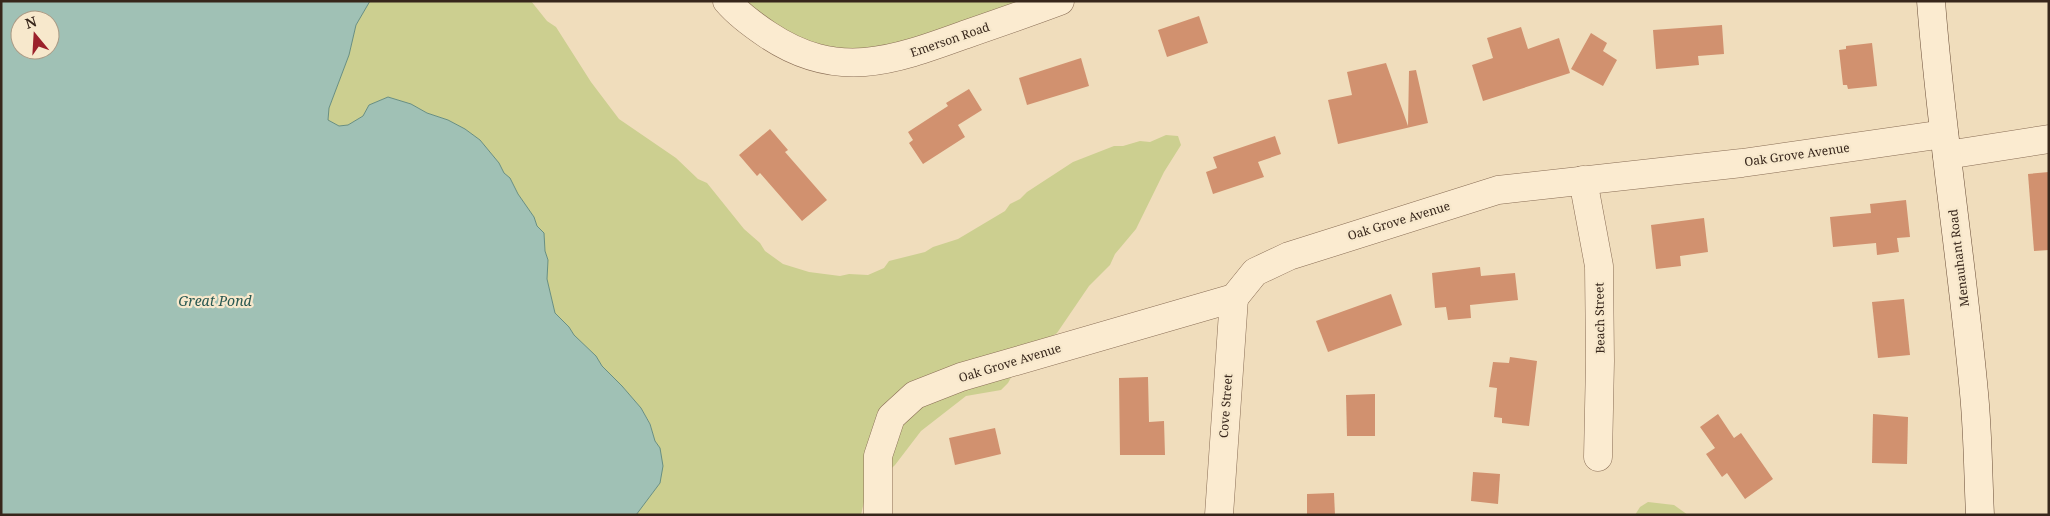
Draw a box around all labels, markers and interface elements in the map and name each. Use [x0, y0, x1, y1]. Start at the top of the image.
north arrow [10, 10, 60, 60]
text: N [23, 11, 39, 33]
street label: Emerson Road [908, 18, 992, 61]
street label: Oak Grove Avenue [1743, 139, 1851, 170]
street label: Oak Grove Avenue [1346, 197, 1452, 244]
street label: Menauhant Road [1944, 208, 1973, 308]
street label: Beach Street [1590, 282, 1609, 354]
water label: Great Pond [178, 291, 253, 310]
street label: Oak Grove Avenue [957, 339, 1063, 386]
street label: Cove Street [1215, 373, 1236, 439]

